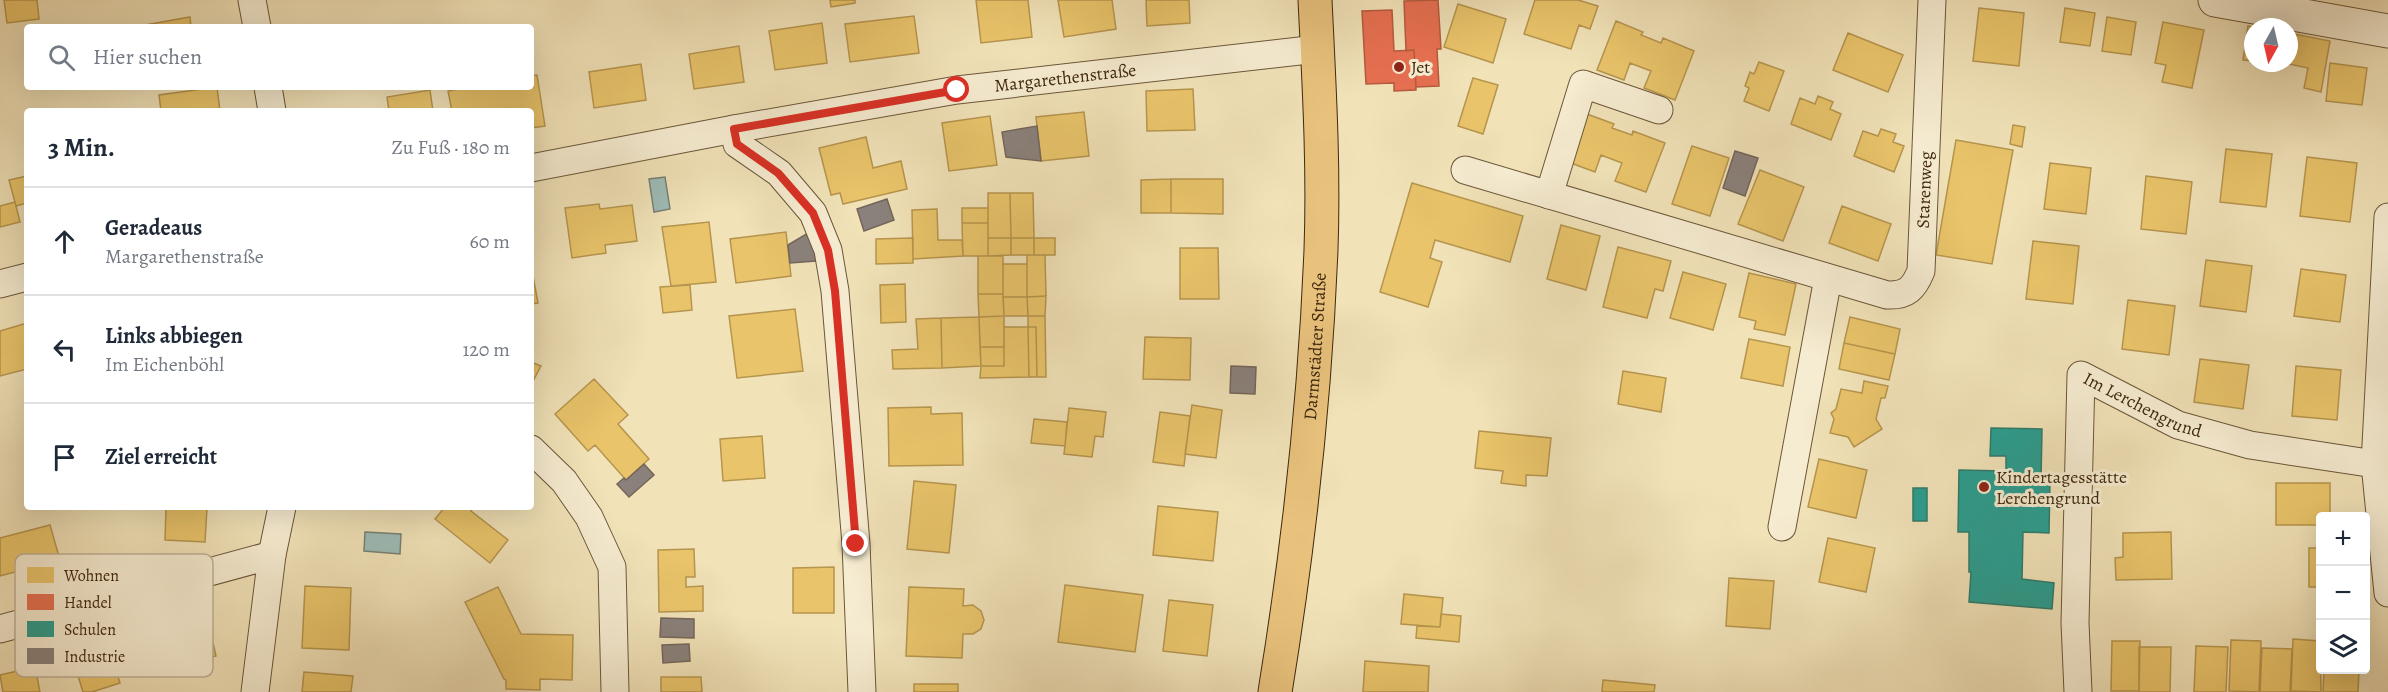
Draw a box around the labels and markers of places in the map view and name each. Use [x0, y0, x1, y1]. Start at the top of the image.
place label: Jet [1411, 55, 1430, 79]
marker: Jet [1392, 60, 1406, 74]
place label: Kindertagesstätte Lerchengrund [1996, 465, 2127, 510]
marker: Kindertagesstätte Lerchengrund [1977, 480, 1991, 494]

